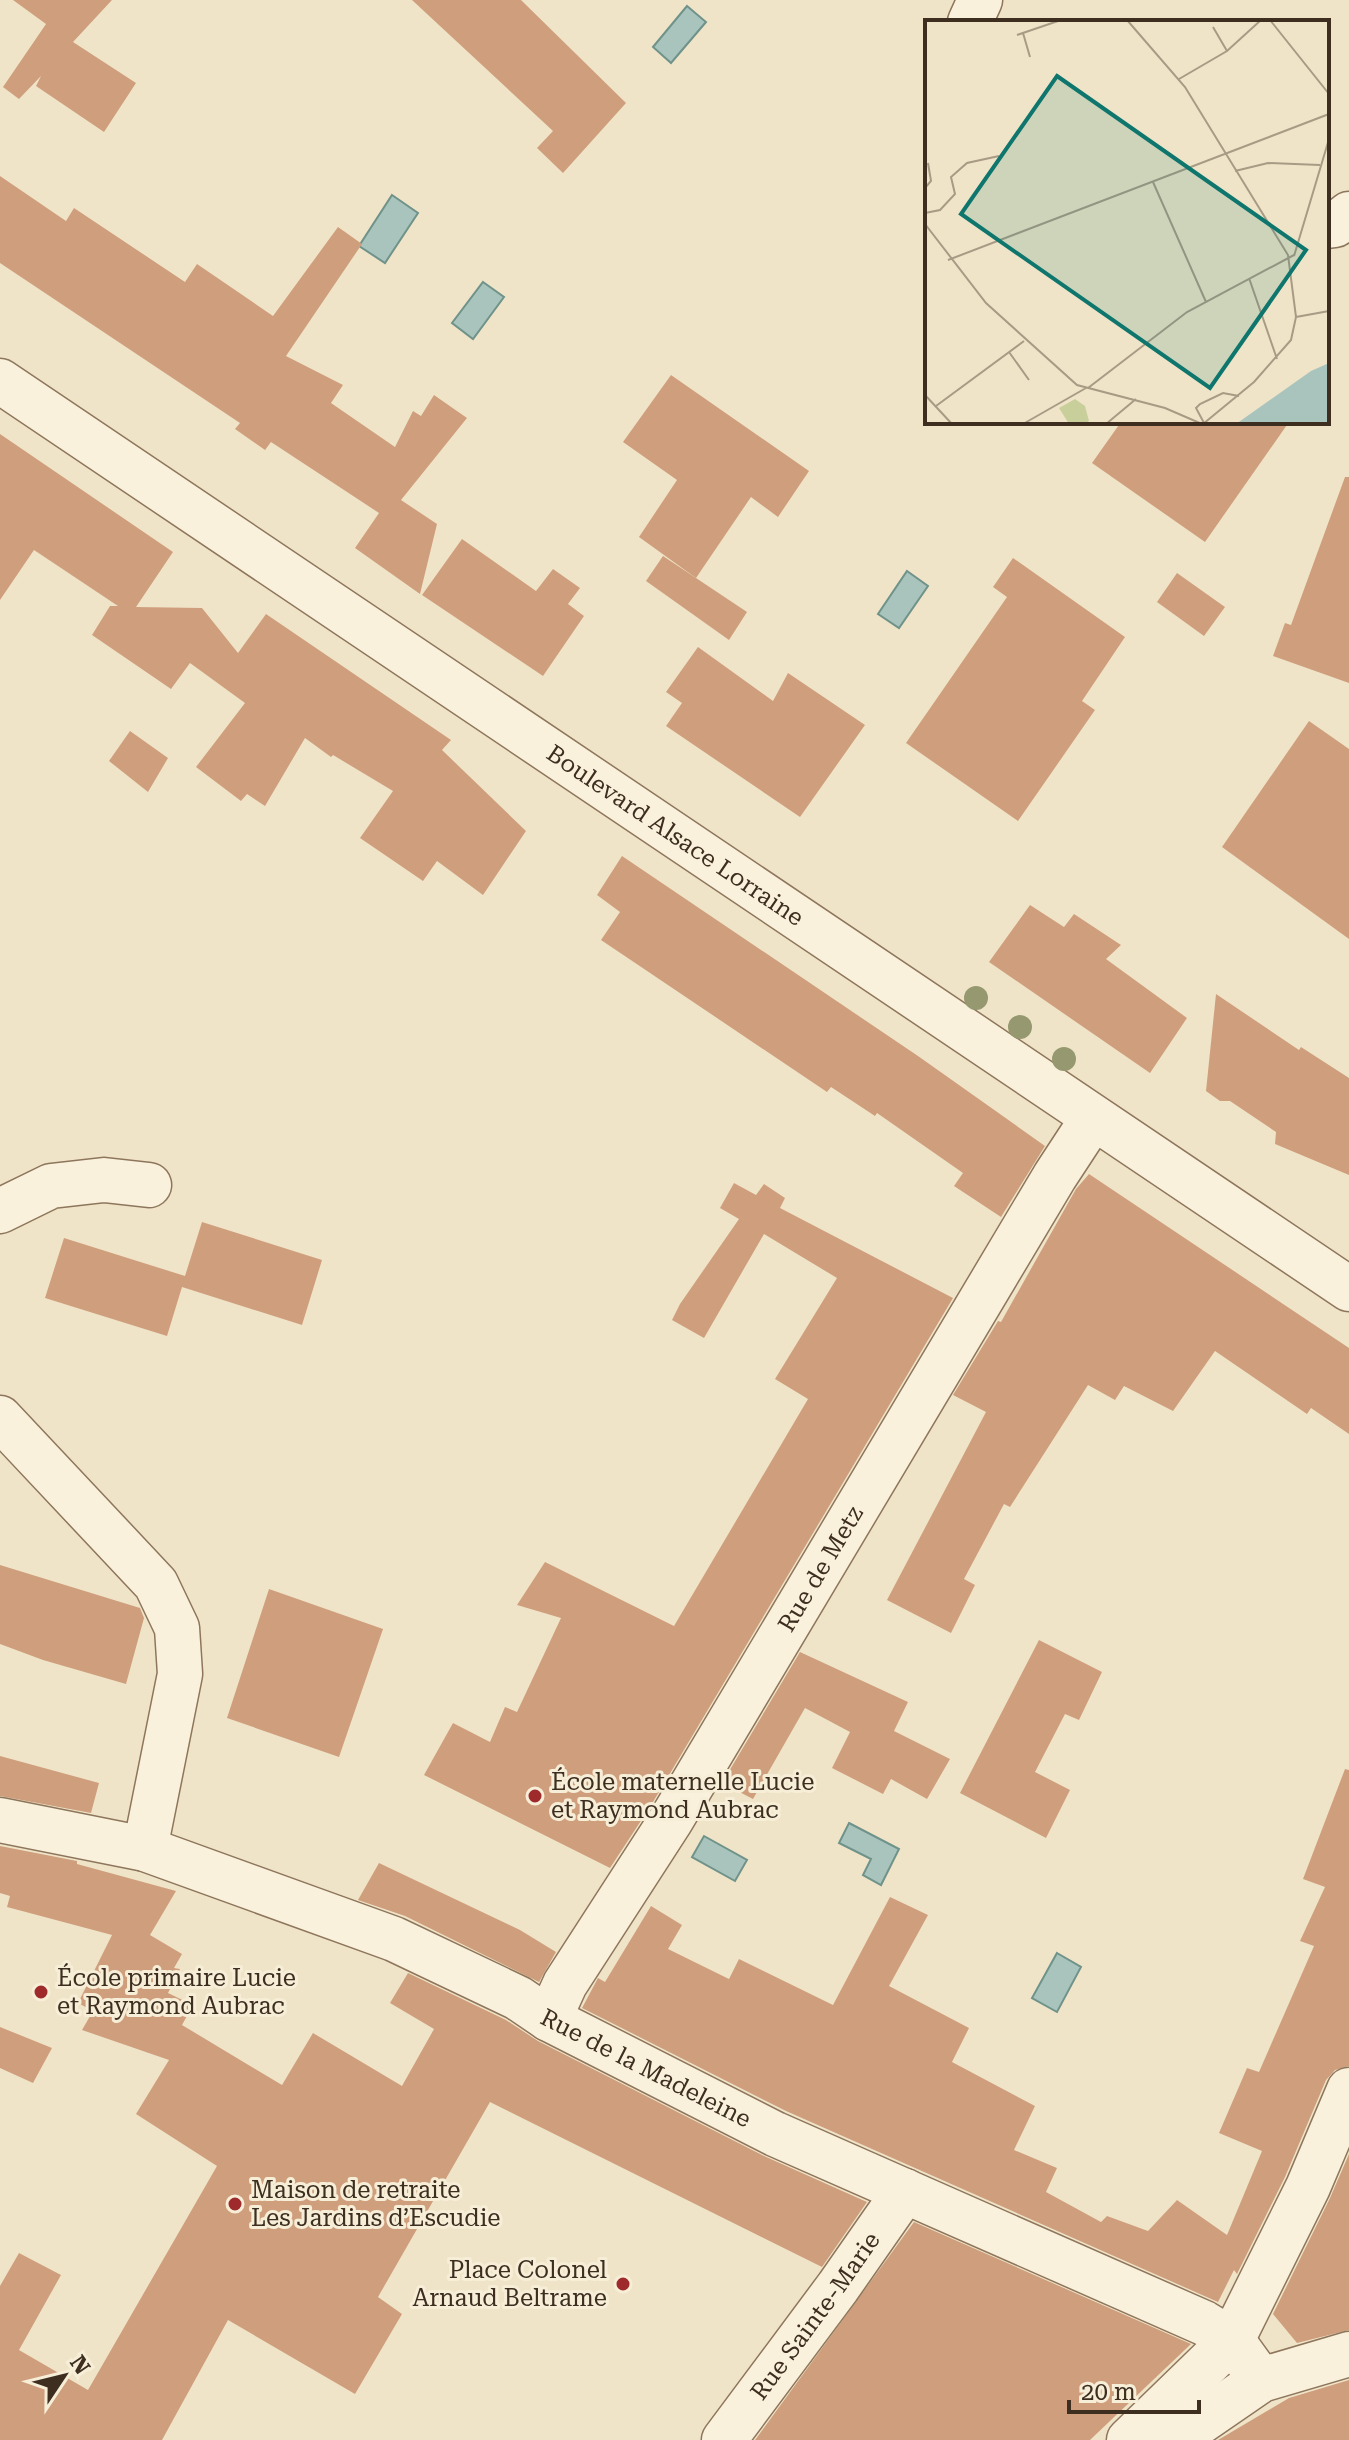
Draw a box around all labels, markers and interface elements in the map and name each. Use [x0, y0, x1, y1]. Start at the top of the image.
inset map [925, 20, 1329, 424]
street label: Boulevard Alsace Lorraine [541, 739, 809, 932]
street label: Rue de Metz [772, 1501, 869, 1637]
place label: École maternelle Lucie et Raymond Aubrac [551, 1767, 814, 1824]
marker: École maternelle Lucie et Raymond Aubrac [526, 1787, 544, 1805]
place label: École primaire Lucie et Raymond Aubrac [57, 1963, 296, 2020]
marker: École primaire Lucie et Raymond Aubrac [32, 1983, 50, 2001]
street label: Rue de la Madeleine [536, 2003, 756, 2133]
place label: Maison de retraite Les Jardins d’Escudie [251, 2176, 500, 2232]
marker: Maison de retraite Les Jardins d’Escudie [226, 2195, 244, 2213]
street label: Rue Sainte-Marie [745, 2227, 886, 2405]
place label: Place Colonel Arnaud Beltrame [412, 2256, 607, 2312]
marker: Place Colonel Arnaud Beltrame [614, 2275, 632, 2293]
north arrow [24, 2336, 104, 2416]
text: N [65, 2351, 95, 2379]
scale bar [1069, 2364, 1199, 2414]
text: 20 m [1081, 2378, 1136, 2406]

